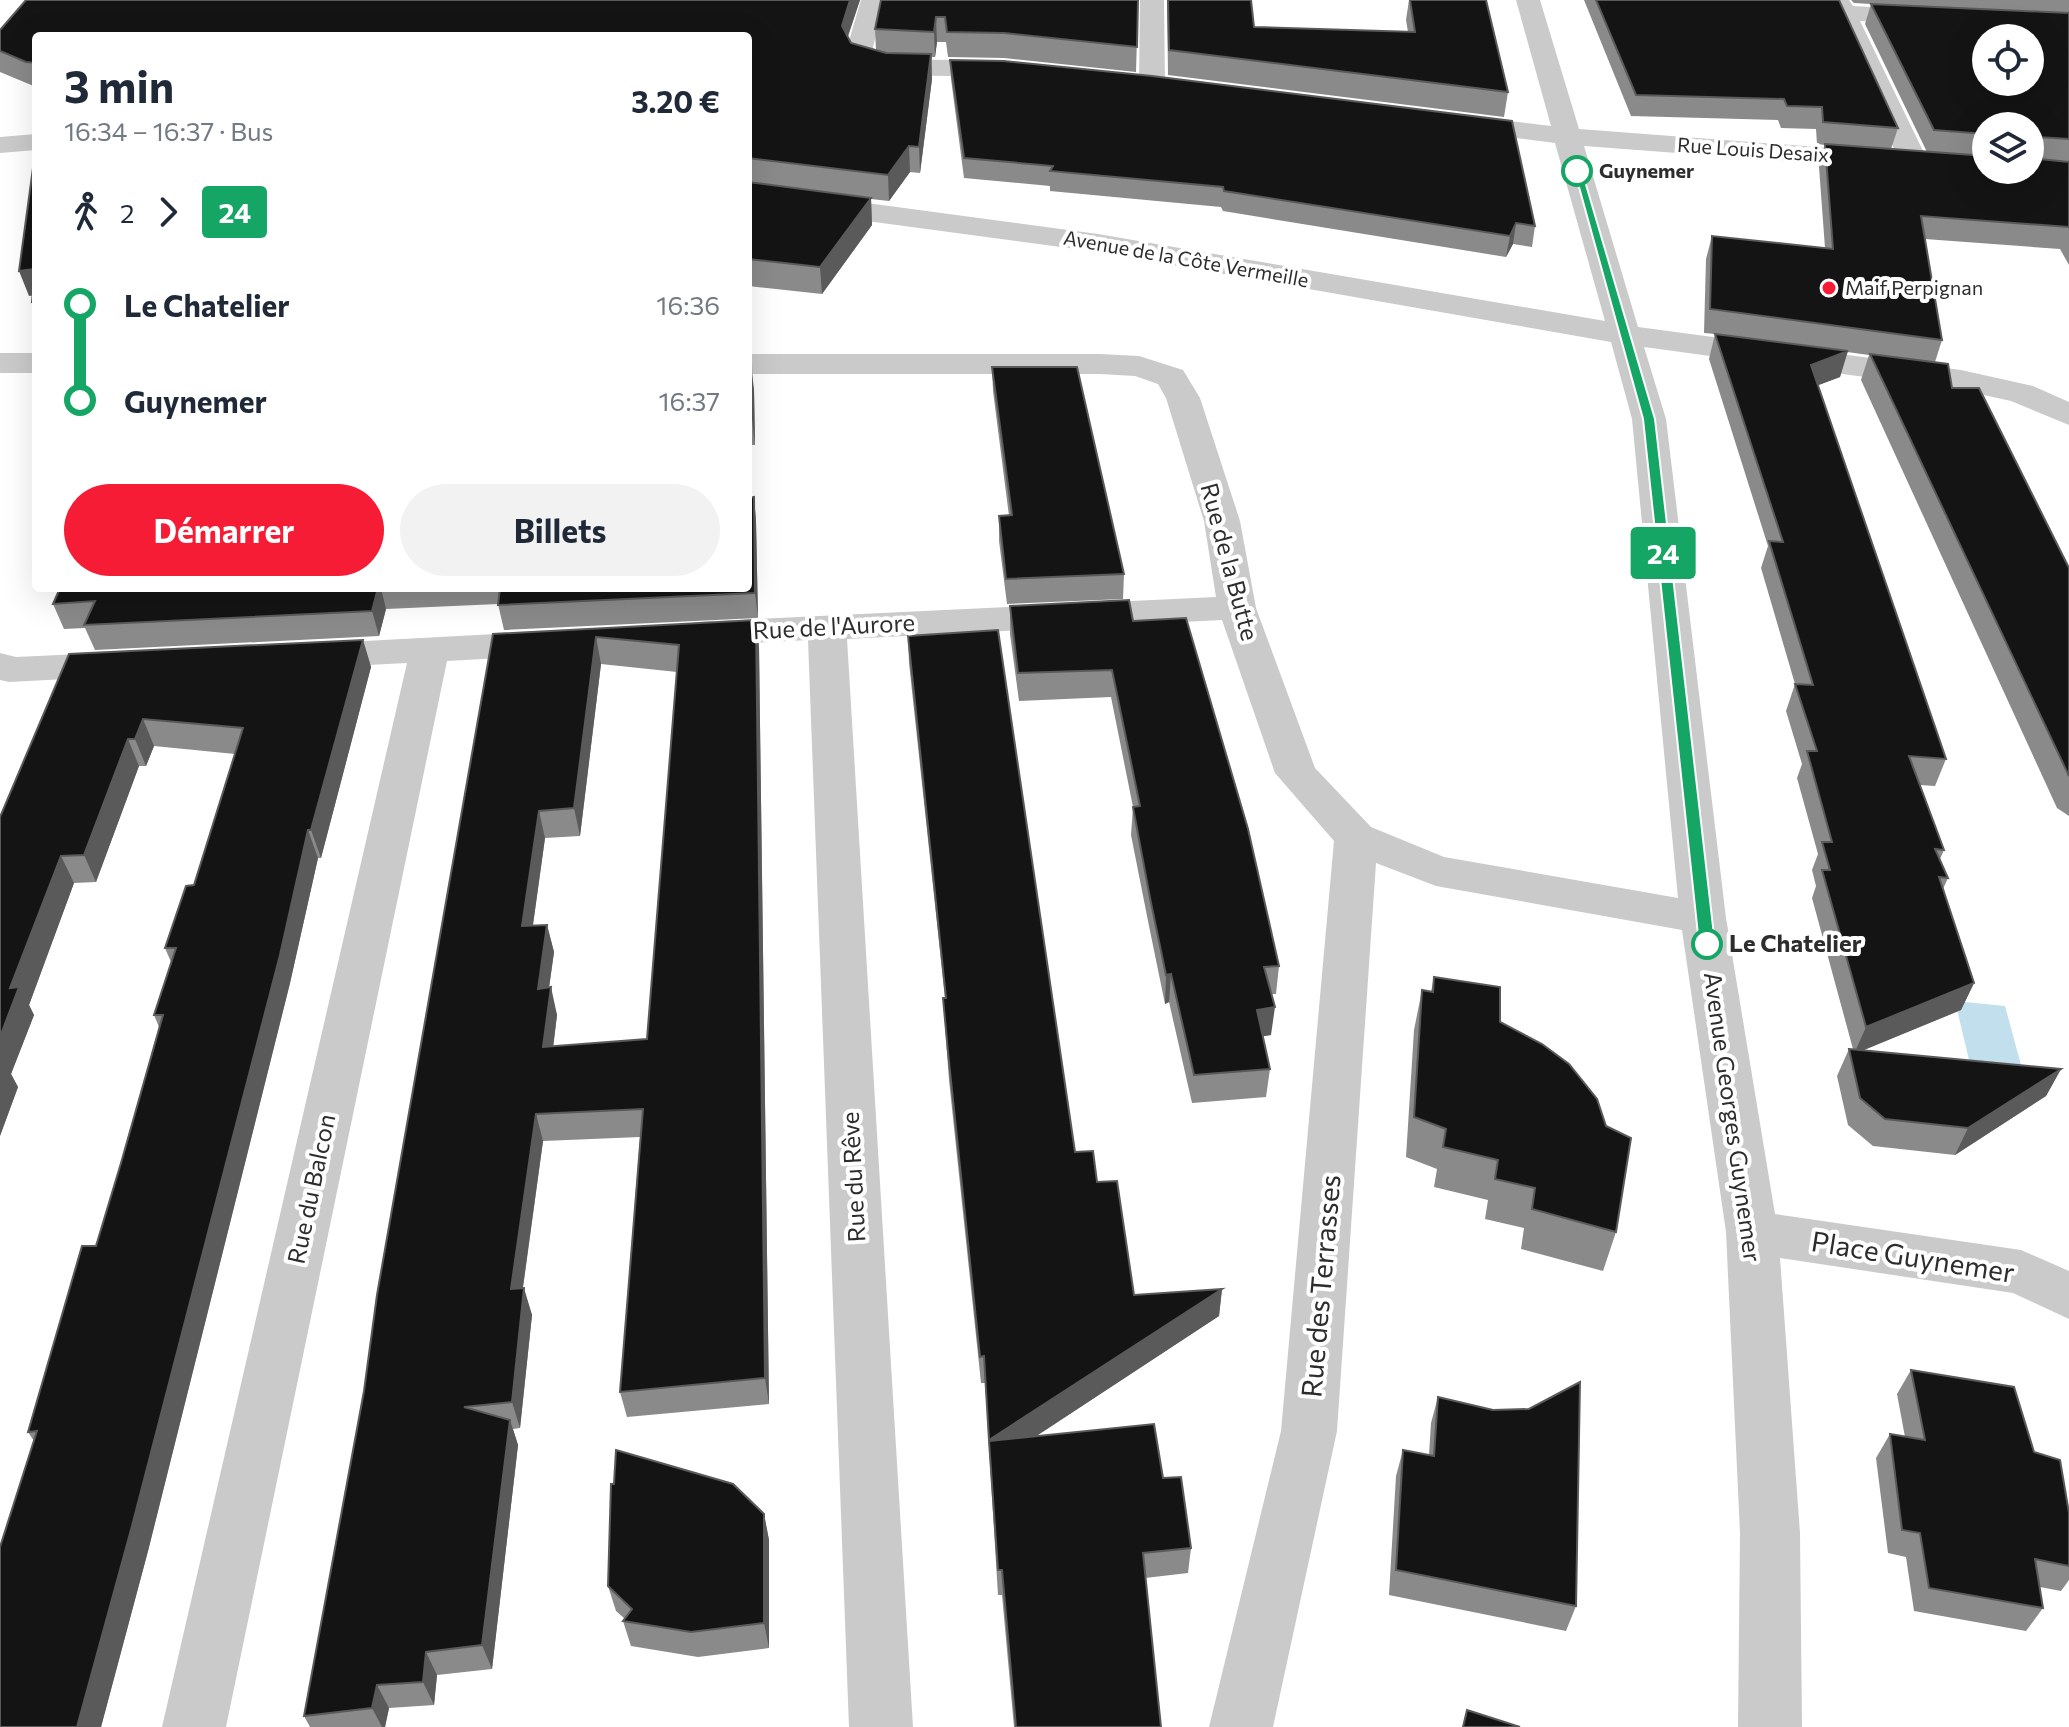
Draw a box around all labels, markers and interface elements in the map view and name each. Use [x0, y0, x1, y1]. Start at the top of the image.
map controls [1972, 24, 2044, 184]
button: locate [1972, 24, 2044, 96]
text: 3 min [64, 58, 174, 112]
text: 3.20 € [631, 82, 720, 119]
button: layers [1972, 112, 2044, 184]
text: 16:34 – 16:37 · Bus [64, 115, 273, 146]
street label: Rue Louis Desaix [1676, 132, 1830, 166]
marker: Guynemer [1562, 156, 1592, 186]
place label: Guynemer [1599, 158, 1694, 182]
icon: walk [64, 190, 108, 234]
icon: forward [146, 190, 190, 234]
text: 24 [218, 195, 251, 229]
text: 2 [120, 197, 134, 228]
street label: Avenue de la Côte Vermeille [1062, 225, 1311, 291]
place label: Maif Perpignan [1845, 275, 1983, 299]
marker: Maif Perpignan [1820, 279, 1838, 297]
text: Le Chatelier [124, 286, 290, 323]
text: 16:36 [656, 289, 720, 320]
text: Guynemer [124, 382, 267, 419]
text: 16:37 [659, 385, 720, 416]
street label: Rue de la Butte [1195, 480, 1265, 644]
button: Démarrer [64, 484, 384, 576]
button: Billets [400, 484, 720, 576]
line badge: 24 [1627, 527, 1699, 579]
text: 24 [1647, 536, 1679, 570]
street label: Rue de l'Aurore [752, 607, 916, 644]
place label: Le Chatelier [1729, 928, 1862, 957]
marker: Le Chatelier [1692, 929, 1722, 959]
street label: Avenue Georges Guynemer [1699, 970, 1768, 1264]
street label: Rue du Balcon [280, 1111, 341, 1266]
street label: Rue du Rêve [835, 1111, 870, 1243]
street label: Rue des Terrasses [1293, 1173, 1347, 1399]
street label: Place Guynemer [1809, 1223, 2017, 1289]

